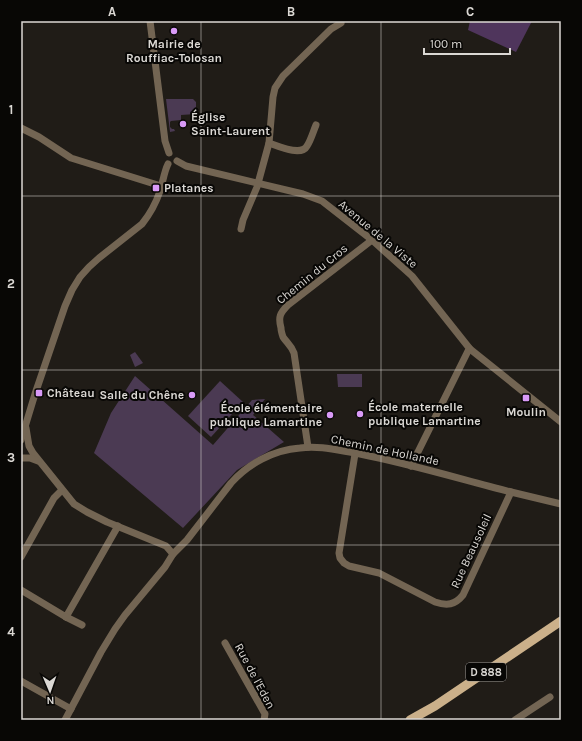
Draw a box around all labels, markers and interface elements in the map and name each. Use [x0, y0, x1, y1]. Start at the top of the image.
text: A [108, 4, 116, 19]
text: B [287, 4, 295, 19]
text: C [466, 4, 474, 19]
marker: Mairie de Rouffiac-Tolosan [169, 26, 179, 36]
scale bar [424, 30, 510, 56]
place label: Mairie de Rouffiac-Tolosan [126, 37, 222, 65]
text: 100 m [430, 37, 462, 51]
text: 1 [9, 102, 13, 117]
place label: Église Saint-Laurent [191, 109, 270, 138]
marker: Église Saint-Laurent [178, 119, 188, 129]
place label: Platanes [164, 181, 214, 195]
marker: Platanes [151, 183, 161, 193]
street label: Avenue de la Viste [336, 197, 420, 271]
street label: Chemin du Cros [274, 241, 350, 307]
text: 2 [7, 276, 15, 291]
place label: Château [47, 386, 95, 400]
marker: Château [34, 388, 44, 398]
place label: Salle du Chêne [99, 388, 184, 402]
marker: Salle du Chêne [187, 390, 197, 400]
marker: Moulin [521, 393, 531, 403]
place label: École maternelle publique Lamartine [368, 399, 481, 428]
place label: École élémentaire publique Lamartine [209, 400, 322, 429]
place label: Moulin [506, 405, 546, 419]
marker: École maternelle publique Lamartine [355, 409, 365, 419]
marker: École élémentaire publique Lamartine [325, 410, 335, 420]
street label: Chemin de Hollande [330, 432, 440, 468]
text: 3 [7, 450, 15, 465]
street label: Rue Beausoleil [448, 512, 494, 590]
text: 4 [7, 624, 15, 639]
street label: Rue de l'Eden [232, 641, 278, 711]
road number: D 888 [466, 663, 506, 681]
north arrow [30, 671, 70, 711]
text: N [46, 694, 55, 707]

